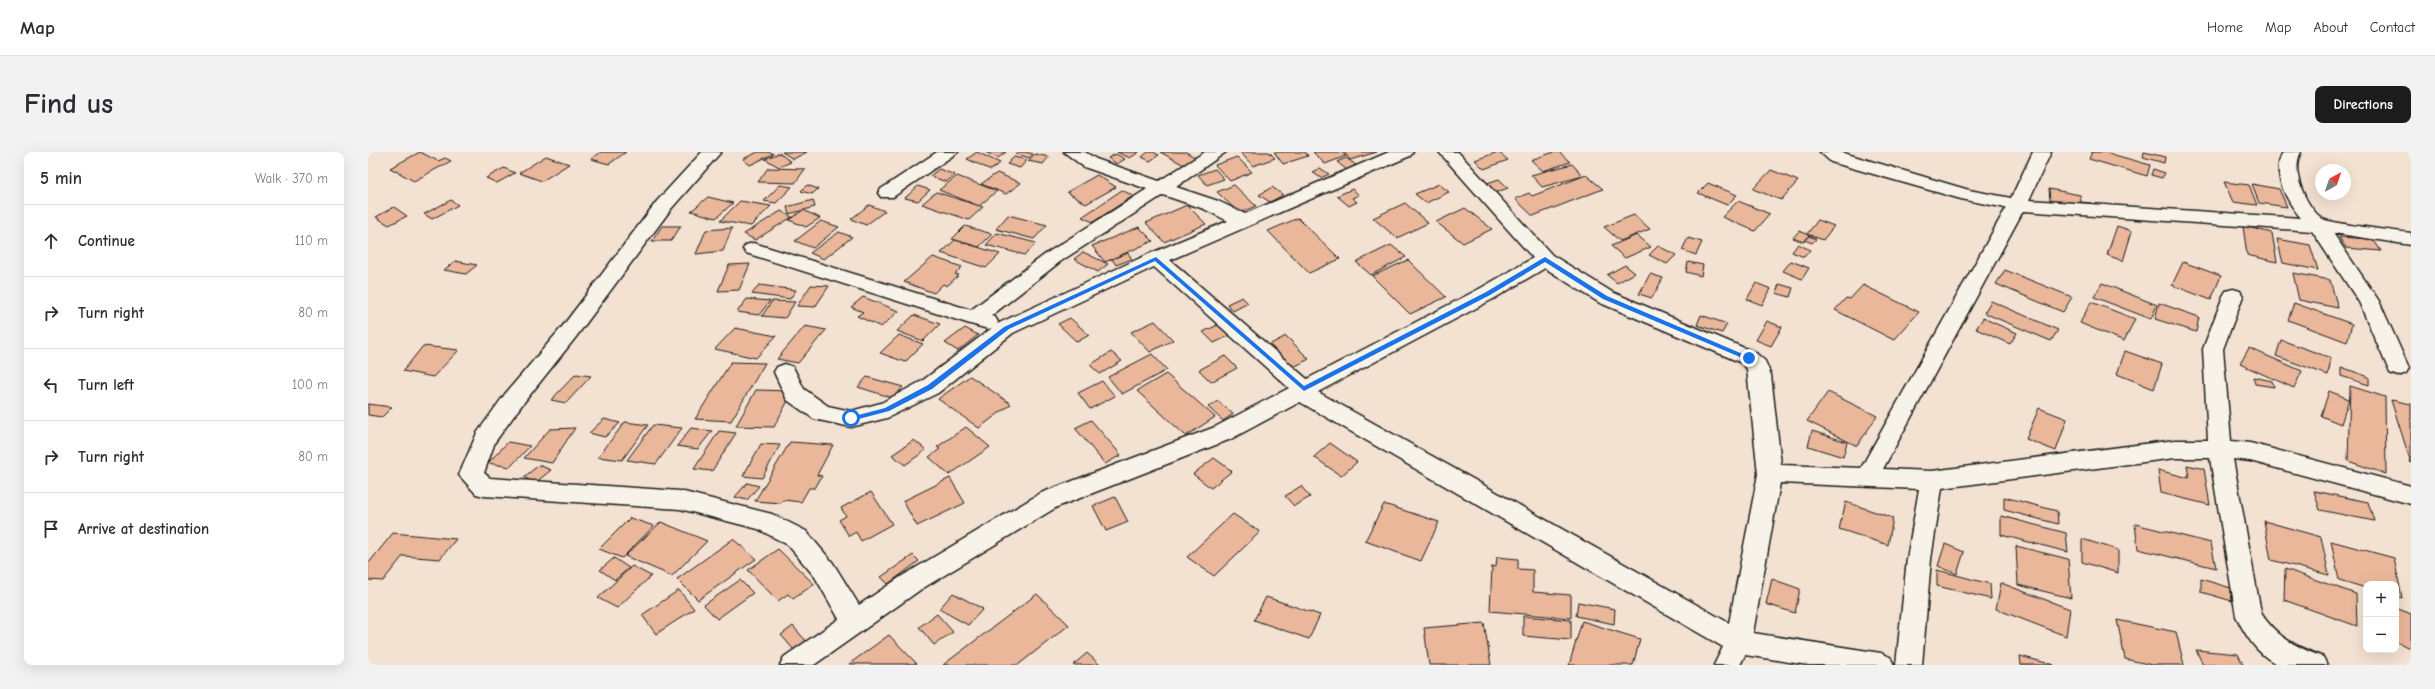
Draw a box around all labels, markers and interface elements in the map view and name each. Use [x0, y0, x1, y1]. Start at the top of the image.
text: Map [20, 17, 55, 39]
text: Home [2207, 19, 2243, 36]
text: Map [2265, 19, 2291, 36]
text: About [2313, 19, 2348, 36]
text: Contact [2370, 19, 2415, 36]
button: Directions [2315, 86, 2411, 123]
text: Find us [24, 88, 113, 120]
north arrow [2315, 164, 2351, 200]
text: 5 min [40, 169, 82, 188]
text: Walk · 370 m [255, 171, 328, 186]
icon: ahead [40, 230, 62, 252]
text: Continue [78, 232, 135, 250]
text: 110 m [295, 233, 328, 248]
icon: right [40, 302, 62, 324]
text: Turn right [78, 304, 144, 322]
text: 80 m [298, 305, 328, 320]
route end [1740, 349, 1758, 367]
icon: left [40, 374, 62, 396]
text: Turn left [78, 376, 134, 394]
text: 100 m [292, 377, 328, 392]
route start [842, 409, 860, 427]
icon: right [40, 446, 62, 468]
text: Turn right [78, 448, 144, 466]
text: 80 m [298, 449, 328, 464]
icon: arrive [40, 518, 62, 540]
text: Arrive at destination [78, 520, 209, 538]
map controls [2363, 581, 2399, 653]
button: + [2363, 581, 2399, 617]
button: − [2363, 617, 2399, 653]

